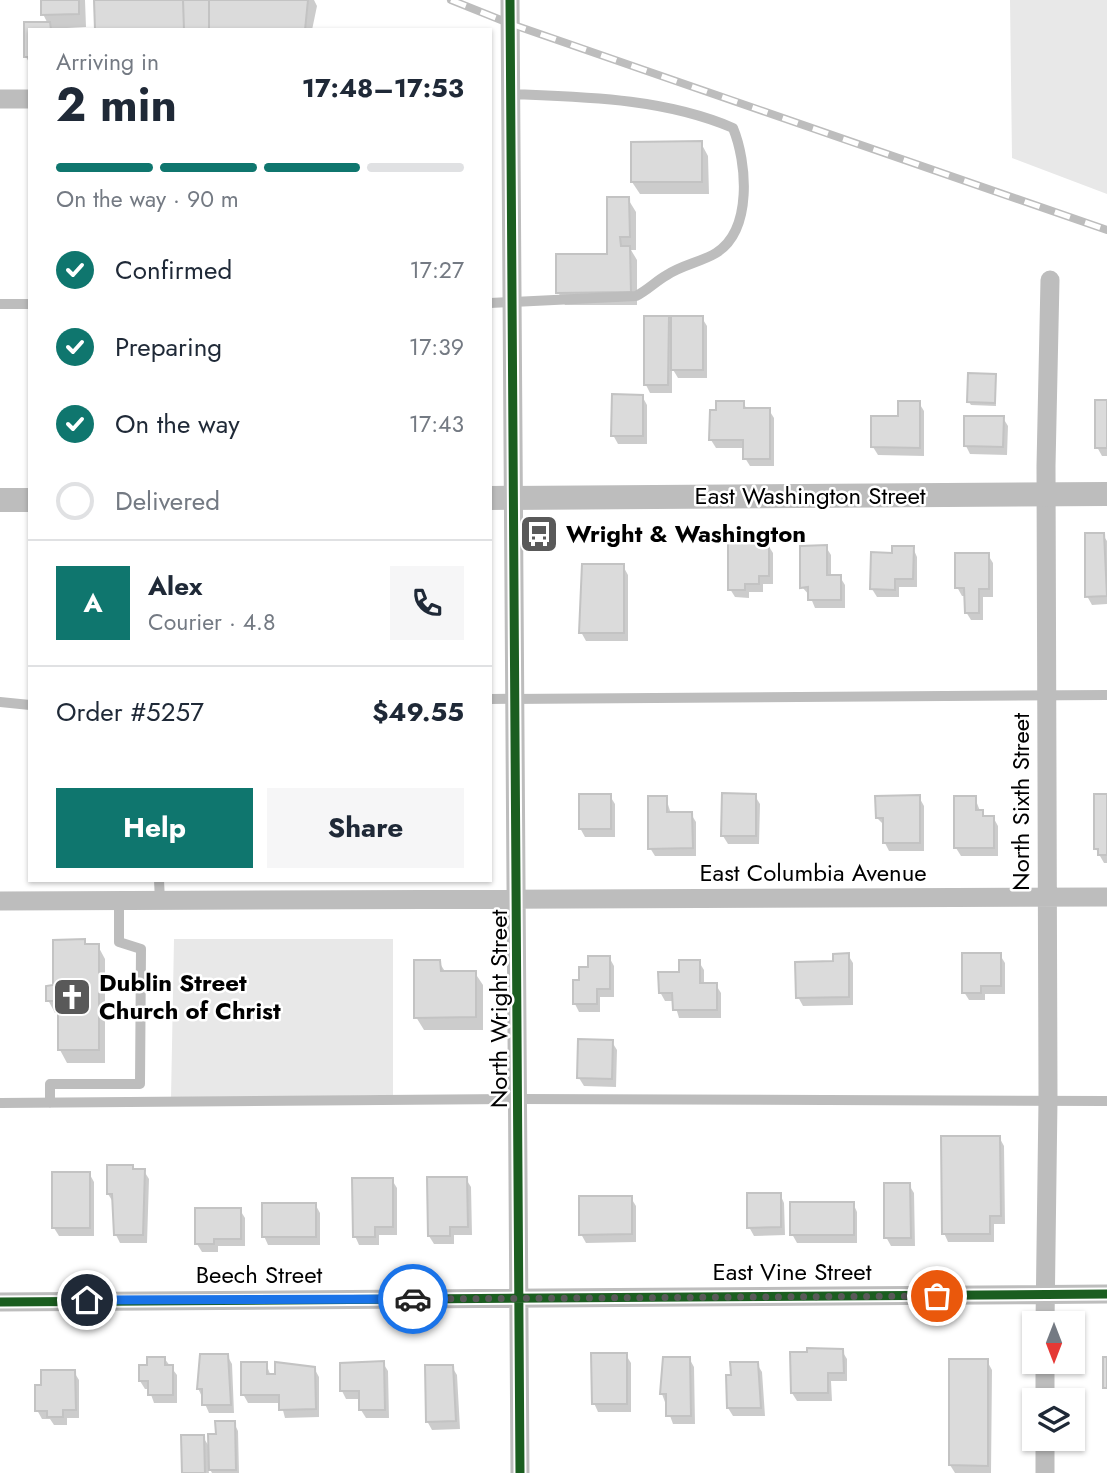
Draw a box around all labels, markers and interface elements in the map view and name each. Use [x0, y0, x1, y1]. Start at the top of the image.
text: Arriving in [56, 45, 159, 79]
text: 17:48–17:53 [302, 69, 464, 107]
text: 2 min [56, 72, 177, 138]
text: On the way · 90 m [56, 182, 239, 216]
icon: check [56, 251, 94, 289]
text: Confirmed [115, 251, 232, 289]
text: 17:27 [410, 253, 464, 287]
icon: check [56, 328, 94, 366]
text: Preparing [115, 328, 222, 366]
text: 17:39 [409, 330, 464, 364]
icon: check [56, 405, 94, 443]
text: On the way [115, 405, 240, 443]
text: 17:43 [409, 407, 464, 441]
street label: East Washington Street [695, 478, 926, 513]
text: Delivered [115, 482, 220, 520]
bus stop icon: Wright & Washington [518, 513, 560, 555]
place label: Wright & Washington [566, 516, 806, 551]
button: phone [390, 566, 464, 640]
text: Alex [148, 567, 202, 605]
text: A [83, 584, 103, 622]
text: Courier · 4.8 [148, 605, 276, 639]
text: Order #5257 [56, 693, 204, 731]
text: $49.55 [372, 693, 464, 731]
street label: North Sixth Street [1003, 713, 1038, 891]
button: Help [56, 788, 253, 868]
button: Share [267, 788, 464, 868]
street label: East Columbia Avenue [699, 855, 927, 890]
street label: North Wright Street [481, 909, 516, 1108]
place label: Dublin Street Church of Christ [99, 965, 281, 1028]
church icon: Dublin Street Church of Christ [51, 976, 93, 1018]
street label: East Vine Street [713, 1254, 872, 1289]
street label: Beech Street [196, 1257, 323, 1292]
courier [378, 1264, 448, 1334]
pin [907, 1266, 967, 1326]
pin [57, 1270, 117, 1330]
icon: bag [918, 1277, 956, 1315]
icon: car [394, 1280, 432, 1318]
icon: home [68, 1281, 106, 1319]
north arrow [1022, 1311, 1085, 1374]
map controls [1022, 1311, 1085, 1451]
button: layers [1022, 1388, 1085, 1451]

